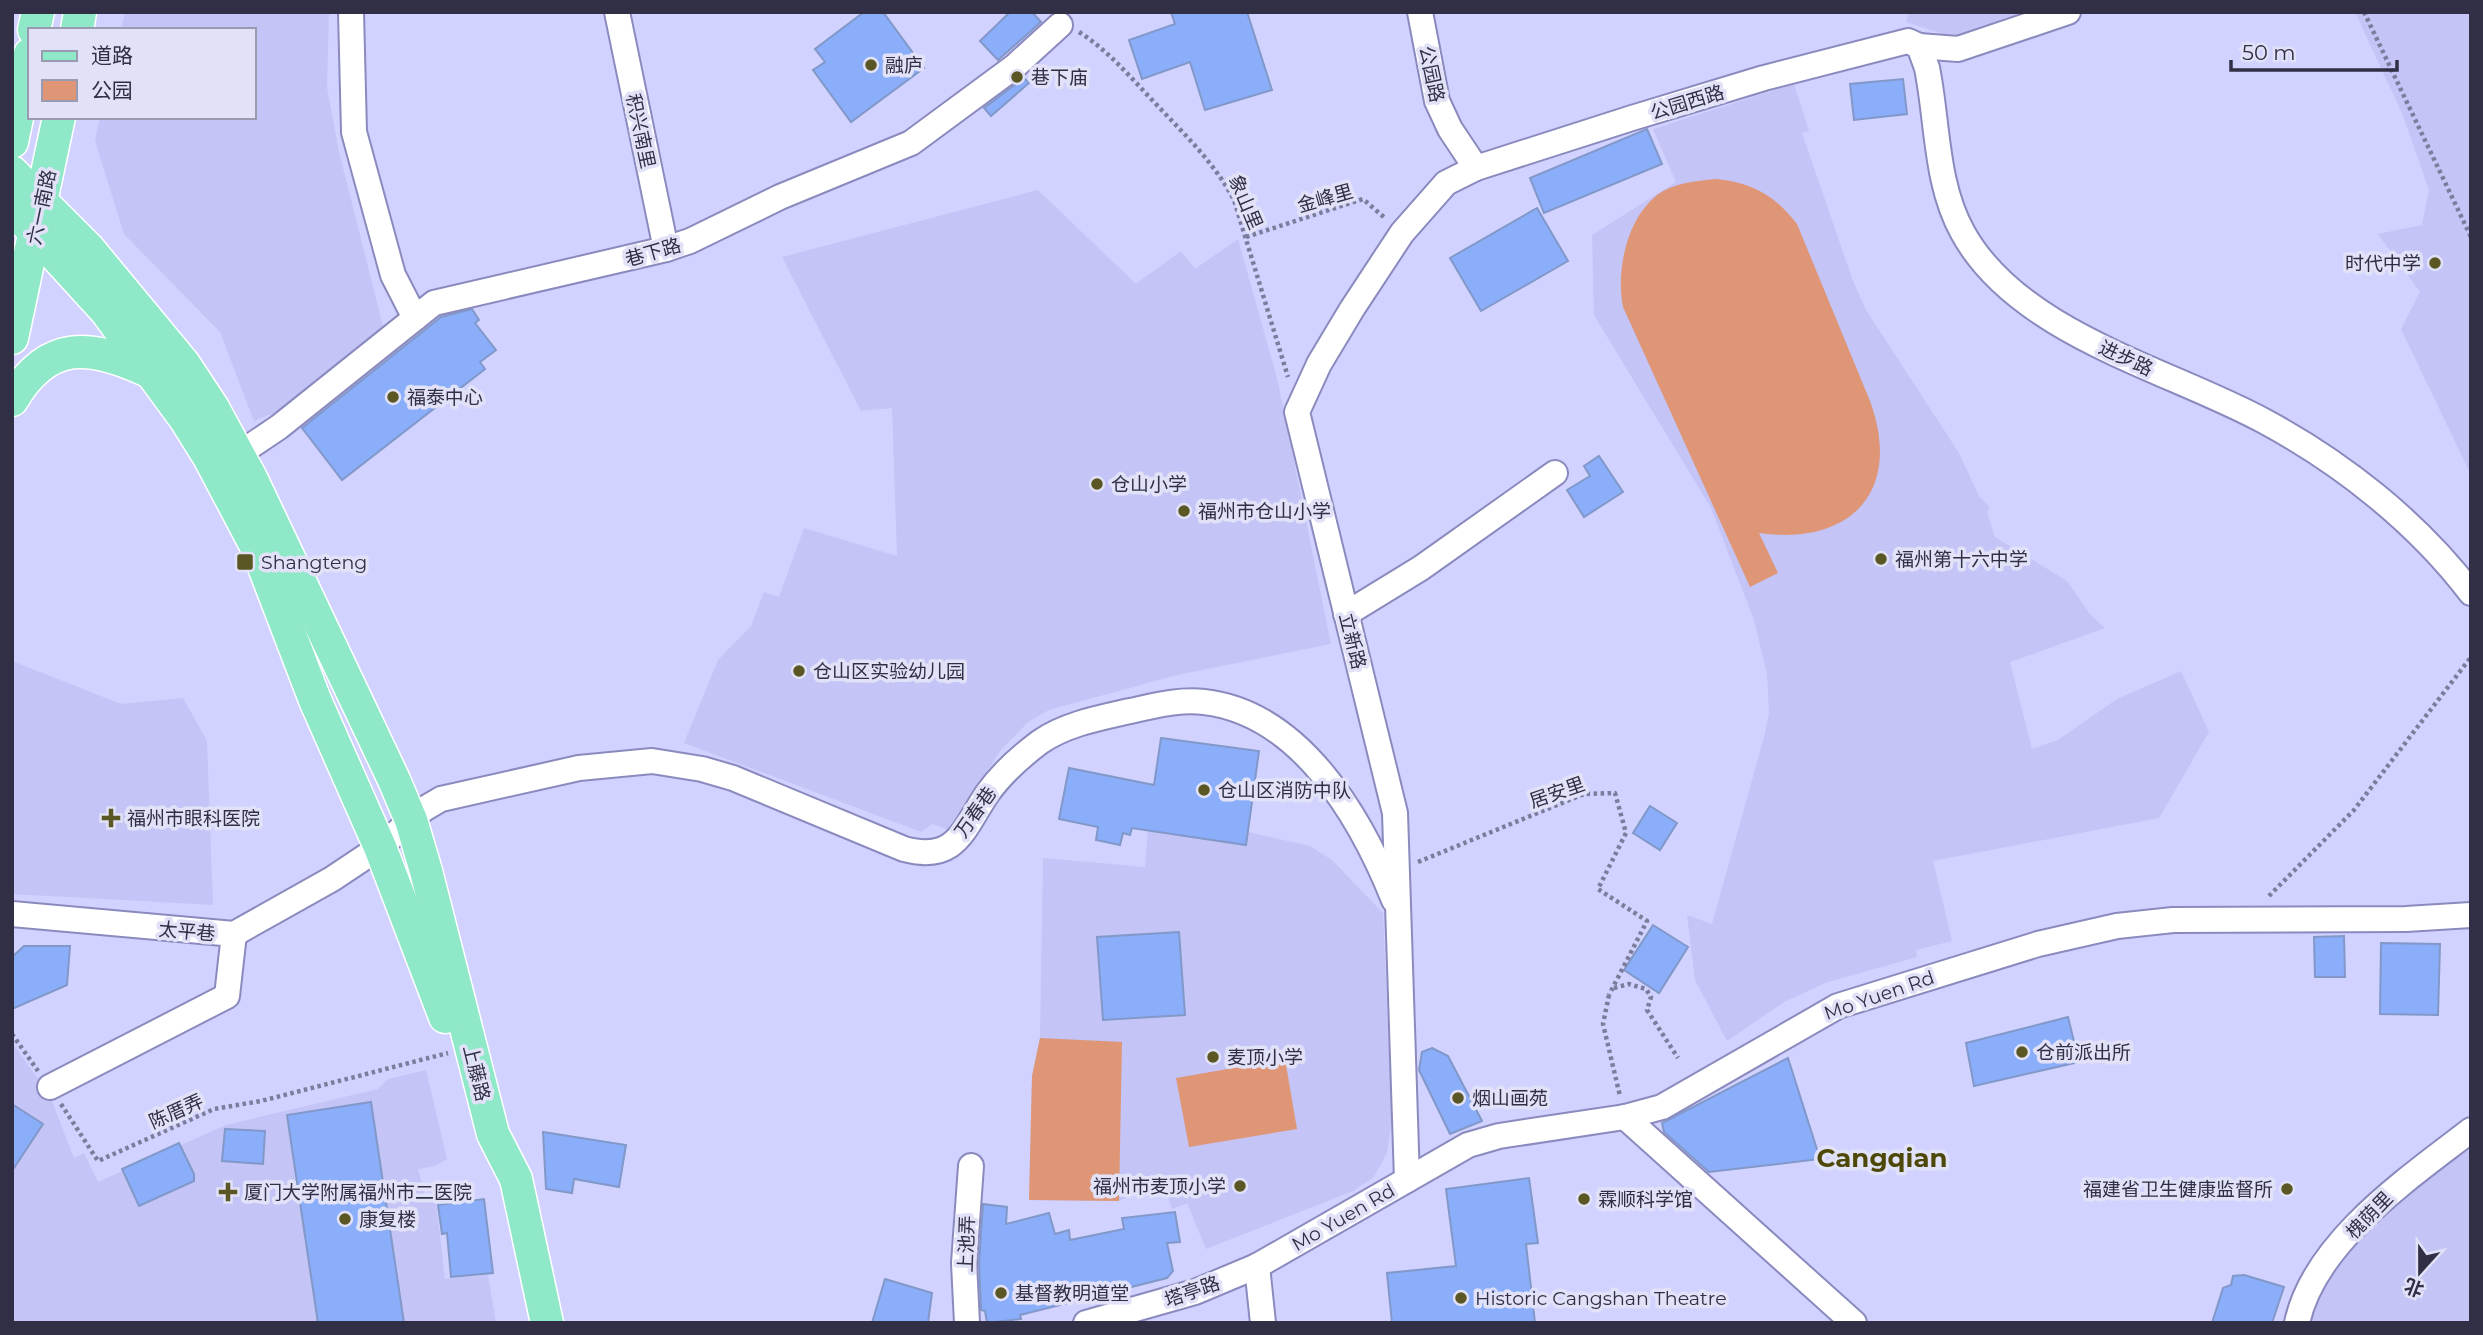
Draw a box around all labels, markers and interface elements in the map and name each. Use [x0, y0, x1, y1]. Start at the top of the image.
legend [28, 28, 256, 119]
scale bar [2231, 28, 2397, 72]
text: 50 m [2242, 40, 2296, 65]
text: 道路 [91, 43, 133, 68]
street label: 公园路 [1414, 44, 1449, 104]
place label: 融庐 [885, 54, 923, 77]
marker: 融庐 [863, 57, 879, 73]
place label: 巷下庙 [1031, 66, 1088, 89]
marker: 巷下庙 [1009, 69, 1025, 85]
text: 公园 [91, 78, 133, 103]
street label: 公园西路 [1647, 80, 1727, 125]
street label: 积兴南里 [621, 92, 660, 171]
street label: 六一南路 [22, 168, 61, 247]
street label: 象山里 [1224, 171, 1267, 233]
street label: 金峰里 [1295, 180, 1356, 217]
street label: 巷下路 [623, 234, 684, 271]
place label: 时代中学 [2345, 252, 2421, 275]
marker: 时代中学 [2427, 255, 2443, 271]
street label: 进步路 [2095, 336, 2156, 381]
place label: 福泰中心 [407, 386, 483, 409]
marker: 福泰中心 [385, 389, 401, 405]
place label: 仓山小学 [1111, 473, 1187, 496]
marker: 仓山小学 [1089, 476, 1105, 492]
place label: 福州市仓山小学 [1198, 500, 1331, 523]
marker: 福州市仓山小学 [1176, 503, 1192, 519]
place label: 福州第十六中学 [1895, 548, 2028, 571]
place label: Shangteng [261, 551, 367, 574]
marker: 福州第十六中学 [1873, 551, 1889, 567]
marker: Shangteng [235, 552, 255, 572]
street label: 立新路 [1334, 611, 1371, 672]
place label: 仓山区实验幼儿园 [813, 660, 965, 683]
marker: 仓山区实验幼儿园 [791, 663, 807, 679]
street label: 居安里 [1526, 772, 1588, 813]
place label: 仓山区消防中队 [1218, 779, 1351, 802]
street label: 万春巷 [950, 782, 1001, 842]
marker: 仓山区消防中队 [1196, 782, 1212, 798]
place label: 福州市眼科医院 [127, 807, 260, 830]
marker: 福州市眼科医院 [101, 808, 121, 828]
street label: 太平巷 [158, 918, 216, 945]
street label: Mo Yuen Rd [1821, 966, 1937, 1025]
place label: 仓前派出所 [2036, 1041, 2131, 1064]
street label: 上藤路 [458, 1043, 495, 1104]
marker: 仓前派出所 [2014, 1044, 2030, 1060]
place label: 麦顶小学 [1227, 1046, 1303, 1069]
marker: 麦顶小学 [1205, 1049, 1221, 1065]
place label: 烟山画苑 [1472, 1087, 1548, 1110]
street label: 陈厝弄 [145, 1089, 207, 1134]
marker: 烟山画苑 [1450, 1090, 1466, 1106]
district label: Cangqian [1817, 1142, 1947, 1174]
place label: 福州市麦顶小学 [1093, 1175, 1226, 1198]
marker: 福州市麦顶小学 [1232, 1178, 1248, 1194]
place label: 福建省卫生健康监督所 [2083, 1178, 2273, 1201]
street label: Mo Yuen Rd [1288, 1179, 1399, 1256]
place label: 厦门大学附属福州市二医院 [244, 1181, 472, 1204]
marker: 福建省卫生健康监督所 [2279, 1181, 2295, 1197]
marker: 厦门大学附属福州市二医院 [218, 1182, 238, 1202]
street label: 槐荫里 [2341, 1187, 2397, 1244]
place label: 霖顺科学馆 [1598, 1188, 1693, 1211]
marker: 霖顺科学馆 [1576, 1191, 1592, 1207]
place label: 康复楼 [359, 1208, 416, 1231]
marker: 康复楼 [337, 1211, 353, 1227]
street label: 上池弄 [954, 1215, 979, 1273]
north arrow [2385, 1237, 2455, 1307]
street label: 塔亭路 [1161, 1271, 1223, 1312]
text: 北 [2401, 1273, 2427, 1302]
place label: 基督教明道堂 [1015, 1282, 1129, 1305]
marker: 基督教明道堂 [993, 1285, 1009, 1301]
place label: Historic Cangshan Theatre [1475, 1287, 1727, 1310]
marker: Historic Cangshan Theatre [1453, 1290, 1469, 1306]

